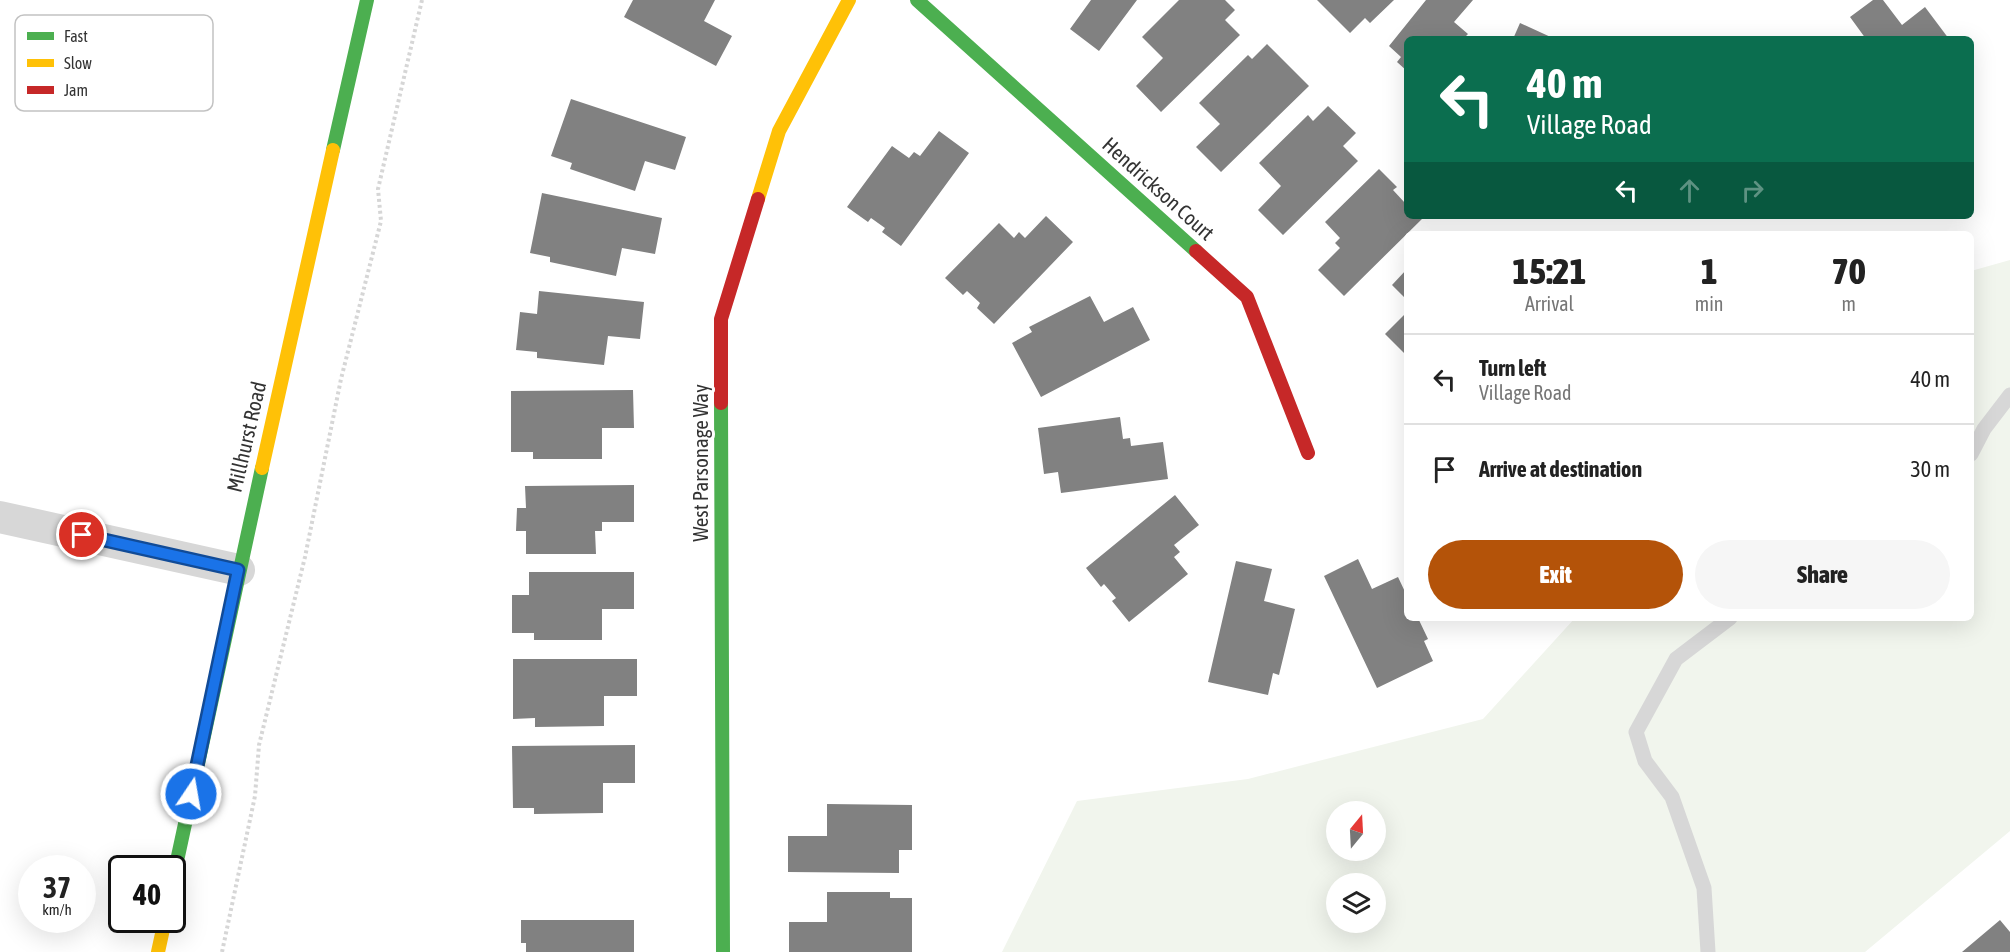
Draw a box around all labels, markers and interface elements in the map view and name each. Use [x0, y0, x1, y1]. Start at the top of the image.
legend [15, 15, 213, 111]
text: Fast [64, 27, 88, 45]
text: Slow [64, 54, 92, 72]
text: 40 m [1527, 59, 1602, 107]
icon: left [1428, 60, 1506, 138]
text: Jam [64, 81, 88, 99]
text: Village Road [1527, 109, 1652, 140]
street label: Hendrickson Court [1098, 132, 1219, 245]
icon: left [1610, 174, 1643, 207]
icon: ahead [1673, 174, 1706, 207]
icon: right [1736, 174, 1769, 207]
text: 15:21 [1512, 250, 1586, 292]
text: 1 [1701, 250, 1718, 292]
text: 70 [1832, 250, 1866, 292]
text: Arrival [1525, 292, 1574, 315]
text: min [1695, 292, 1723, 315]
text: m [1842, 292, 1856, 315]
text: Turn left [1479, 355, 1546, 381]
icon: left [1428, 363, 1461, 396]
text: 40 m [1910, 366, 1950, 392]
street label: Millhurst Road [222, 379, 270, 495]
text: Village Road [1479, 381, 1572, 404]
street label: West Parsonage Way [688, 384, 712, 542]
icon: arrive [1428, 453, 1461, 486]
text: Arrive at destination [1479, 456, 1642, 482]
text: 30 m [1910, 456, 1950, 482]
pin [56, 509, 107, 560]
icon: arrive [65, 518, 98, 551]
button: Exit [1428, 540, 1683, 609]
button: Share [1695, 540, 1950, 609]
position arrow [159, 762, 223, 826]
north arrow [1326, 801, 1386, 861]
map controls [1326, 801, 1386, 933]
speed limit sign: 40 [108, 855, 186, 933]
text: 37 [43, 870, 71, 904]
button: layers [1326, 873, 1386, 933]
text: km/h [42, 901, 72, 918]

